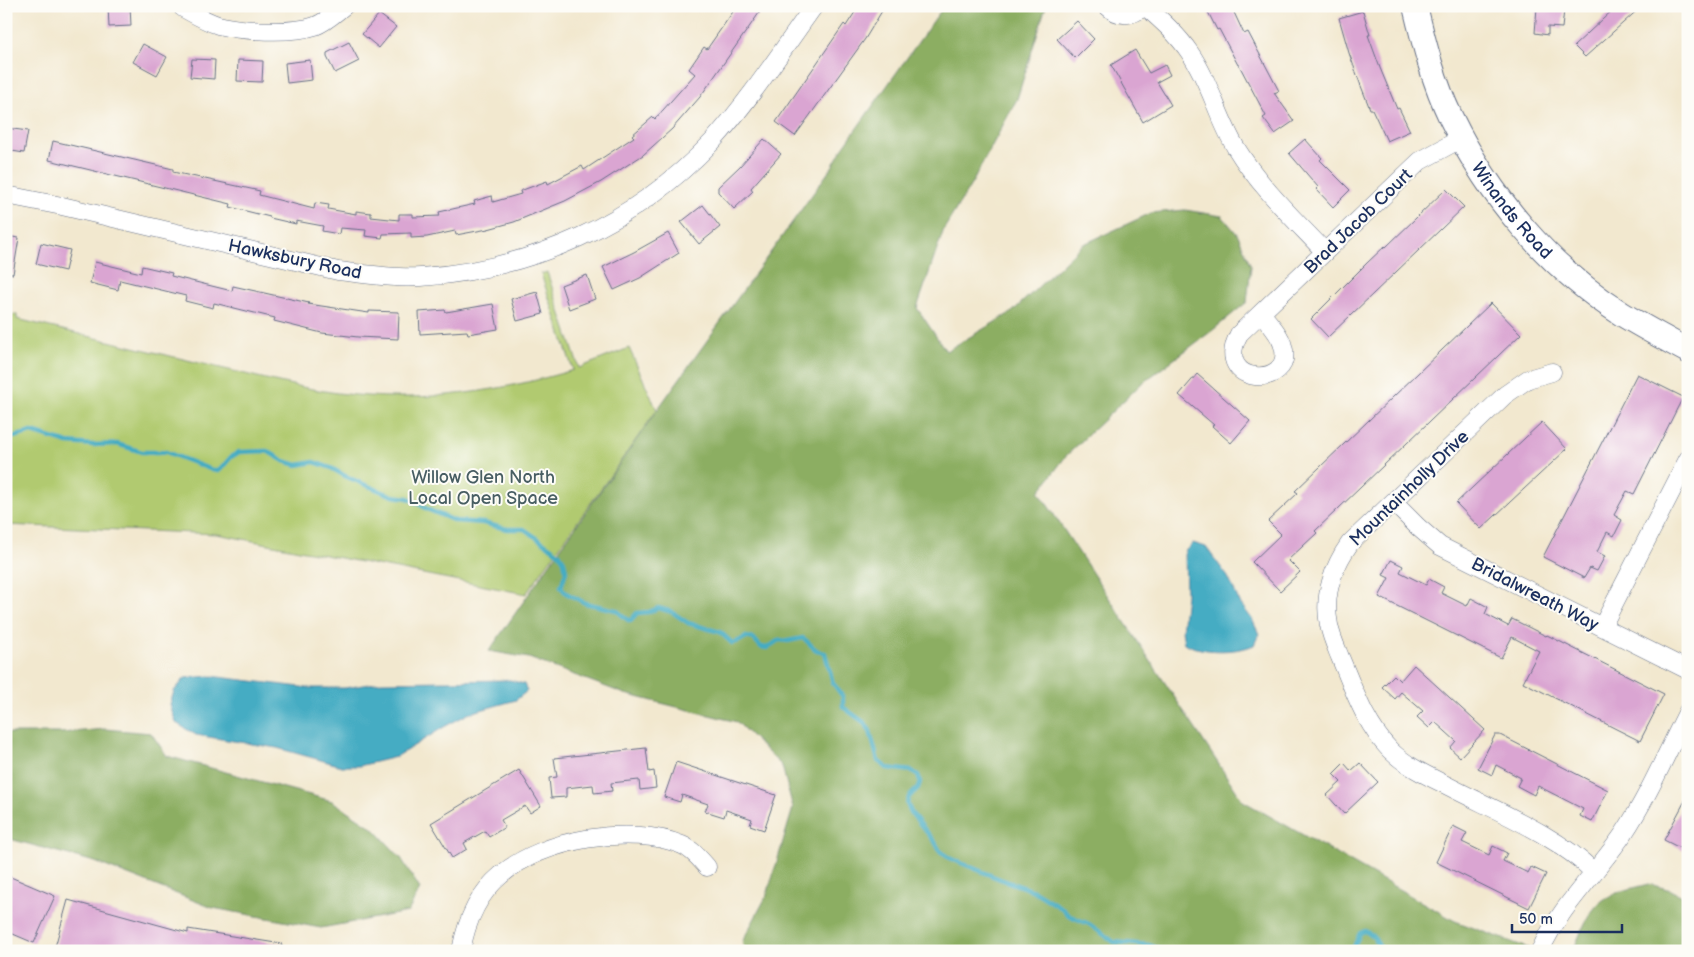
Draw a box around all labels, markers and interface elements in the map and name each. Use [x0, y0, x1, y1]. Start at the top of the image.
street label: Winands Road [1467, 158, 1556, 264]
street label: Brad Jacob Court [1300, 164, 1417, 278]
street label: Hawksbury Road [226, 235, 364, 284]
street label: Mountainholly Drive [1345, 426, 1474, 551]
park label: Willow Glen North Local Open Space [408, 467, 558, 509]
street label: Bridalwreath Way [1468, 553, 1603, 636]
scale bar [1512, 902, 1622, 934]
text: 50 m [1519, 910, 1553, 929]

